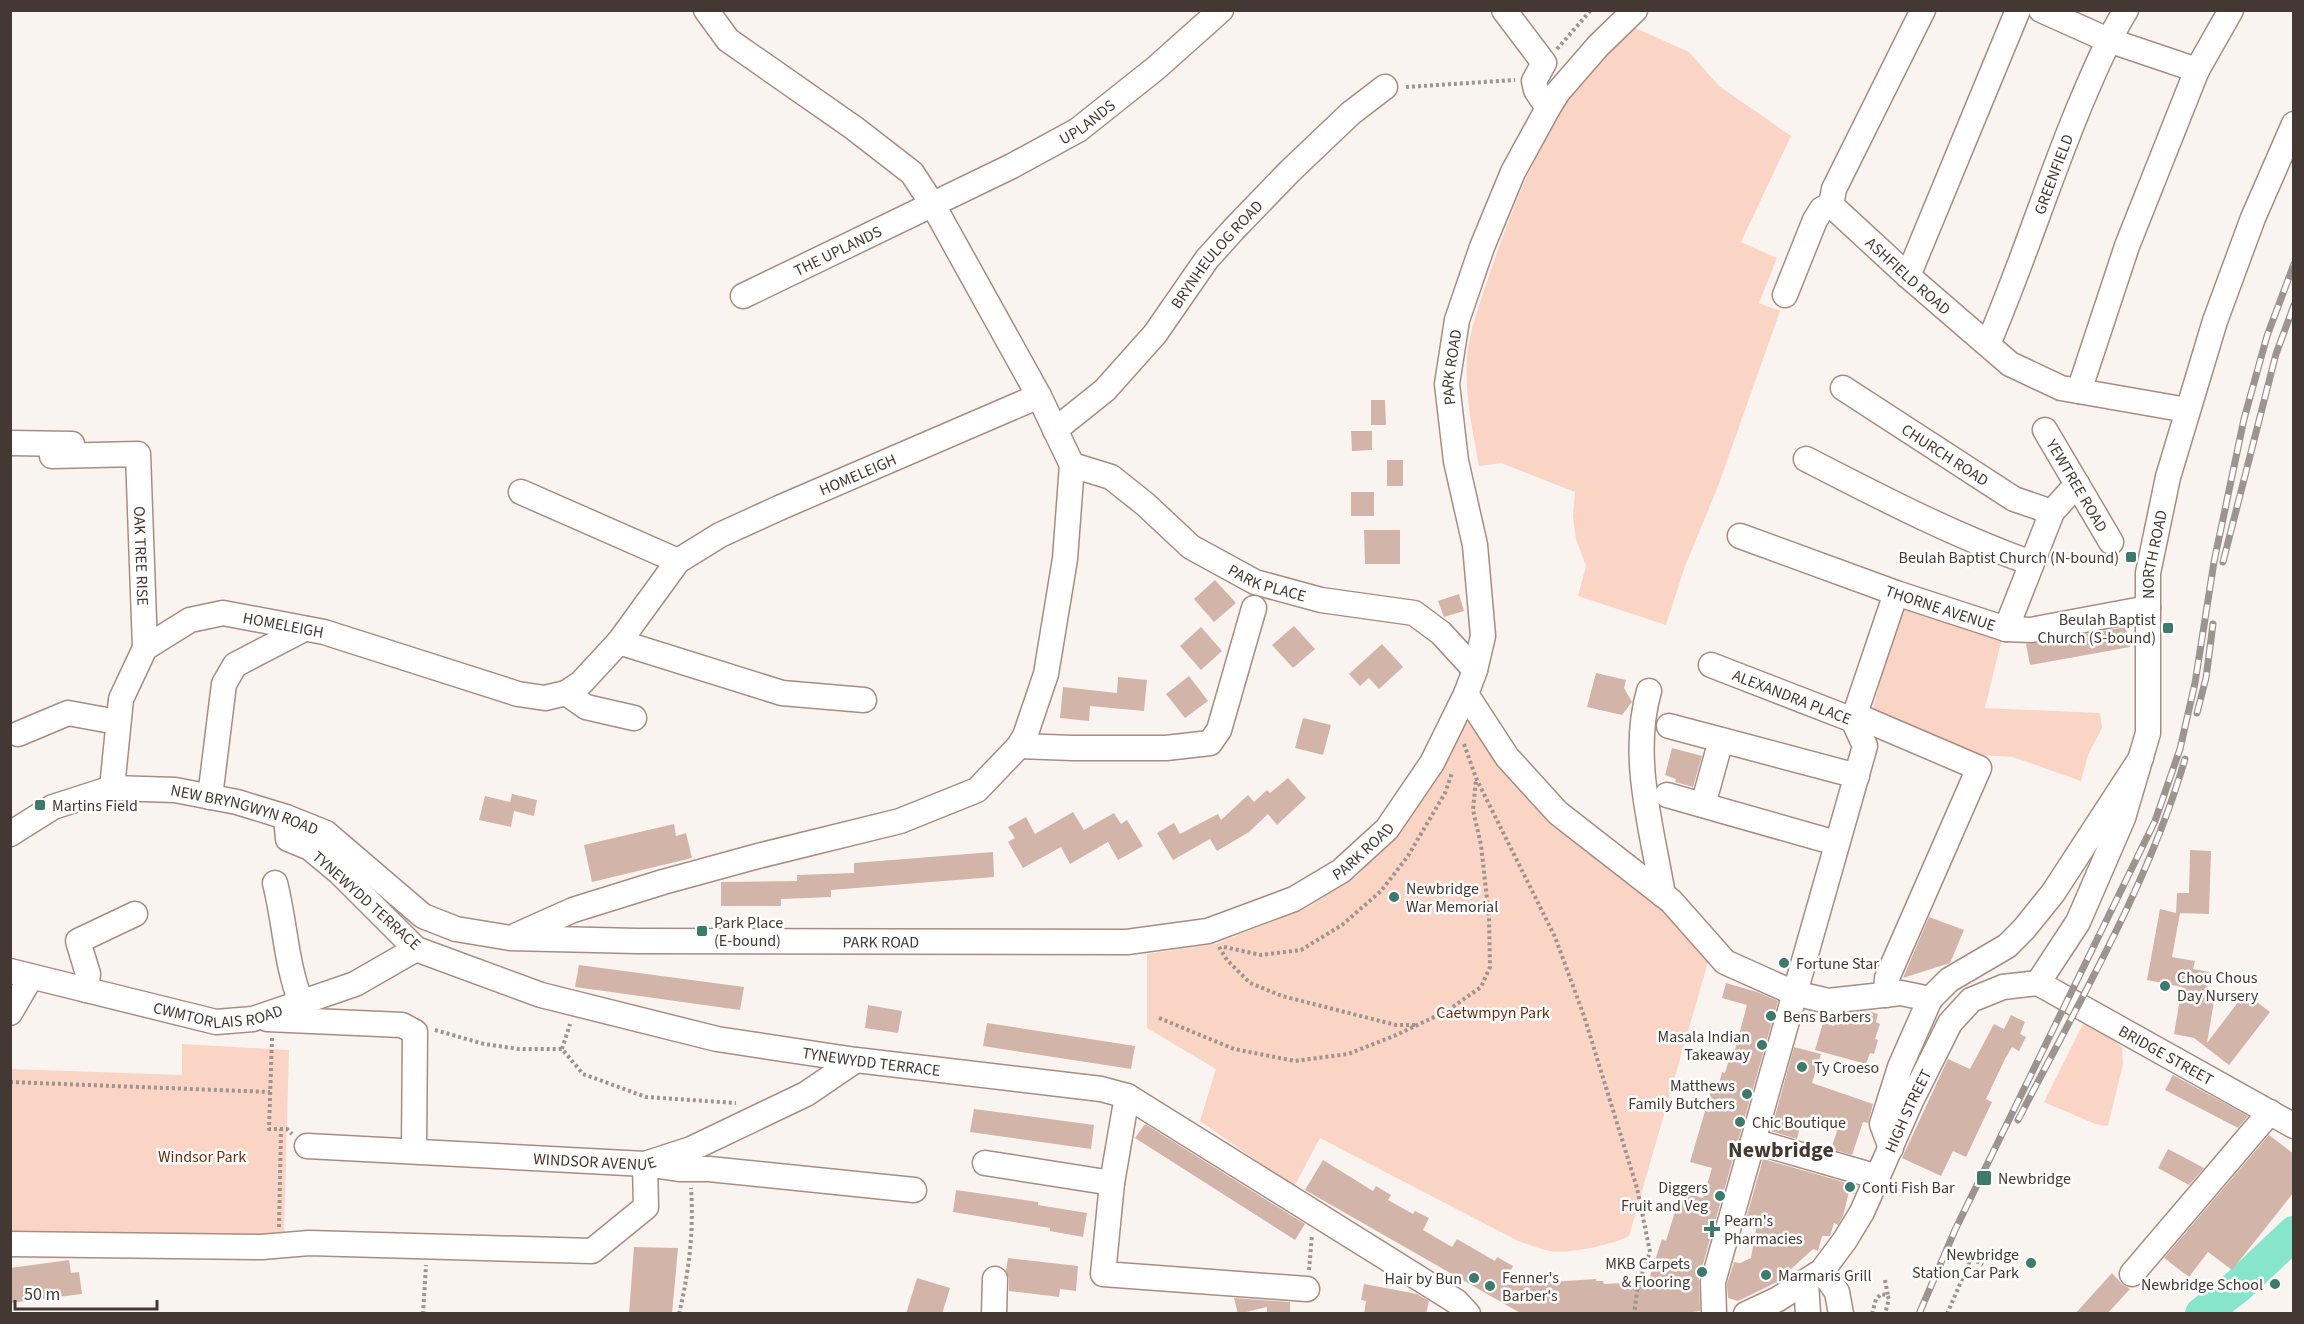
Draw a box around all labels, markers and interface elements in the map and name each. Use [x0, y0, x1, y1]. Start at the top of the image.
street label: UPLANDS [1055, 95, 1120, 150]
street label: GREENFIELD [2029, 131, 2079, 218]
street label: BRYNHEULOG ROAD [1166, 196, 1268, 313]
street label: THE UPLANDS [790, 221, 886, 282]
street label: ASHFIELD ROAD [1861, 232, 1955, 320]
street label: PARK ROAD [1436, 328, 1467, 406]
street label: CHURCH ROAD [1897, 419, 1993, 492]
street label: YEWTREE ROAD [2040, 434, 2113, 536]
street label: HOMELEIGH [816, 449, 900, 501]
street label: OAK TREE RISE [128, 506, 153, 606]
street label: NORTH ROAD [2138, 508, 2173, 599]
place label: Beulah Baptist Church (N-bound) [1898, 547, 2119, 569]
marker: Beulah Baptist Church (N-bound) [2124, 550, 2138, 564]
street label: PARK PLACE [1224, 559, 1308, 607]
street label: THORNE AVENUE [1882, 580, 1998, 637]
street label: HOMELEIGH [241, 607, 325, 644]
place label: Beulah Baptist Church (S-bound) [2038, 609, 2157, 649]
marker: Beulah Baptist Church (S-bound) [2161, 621, 2175, 635]
street label: ALEXANDRA PLACE [1729, 664, 1855, 730]
street label: NEW BRYNGWYN ROAD [169, 779, 322, 841]
place label: Martins Field [52, 795, 138, 817]
marker: Martins Field [33, 798, 47, 812]
street label: PARK ROAD [1328, 819, 1400, 886]
street label: TYNEWYDD TERRACE [307, 846, 425, 955]
place label: Newbridge War Memorial [1406, 878, 1498, 918]
marker: Newbridge War Memorial [1387, 890, 1401, 904]
place label: Park Place (E-bound) [714, 912, 783, 952]
marker: Park Place (E-bound) [695, 924, 709, 938]
street label: PARK ROAD [842, 931, 919, 954]
place label: Fortune Star [1796, 953, 1879, 975]
marker: Fortune Star [1777, 956, 1791, 970]
place label: Chou Chous Day Nursery [2177, 967, 2259, 1007]
marker: Chou Chous Day Nursery [2158, 979, 2172, 993]
street label: CWMTORLAIS ROAD [151, 997, 286, 1034]
park label: Caetwmpyn Park [1436, 1002, 1550, 1024]
place label: Bens Barbers [1783, 1006, 1871, 1028]
marker: Bens Barbers [1764, 1009, 1778, 1023]
street label: BRIDGE STREET [2114, 1020, 2218, 1091]
place label: Masala Indian Takeaway [1658, 1026, 1751, 1066]
marker: Masala Indian Takeaway [1755, 1038, 1769, 1052]
street label: TYNEWYDD TERRACE [801, 1042, 942, 1082]
place label: Ty Croeso [1814, 1057, 1879, 1079]
marker: Ty Croeso [1795, 1060, 1809, 1074]
street label: HIGH STREET [1880, 1065, 1937, 1156]
place label: Matthews Family Butchers [1628, 1075, 1735, 1115]
marker: Matthews Family Butchers [1740, 1087, 1754, 1101]
place label: Chic Boutique [1752, 1112, 1846, 1134]
marker: Chic Boutique [1733, 1115, 1747, 1129]
district label: Newbridge [1728, 1134, 1834, 1166]
park label: Windsor Park [158, 1146, 246, 1168]
street label: WINDSOR AVENUE [533, 1148, 659, 1176]
place label: Newbridge [1998, 1168, 2071, 1190]
marker: Newbridge [1975, 1169, 1993, 1187]
place label: Diggers Fruit and Veg [1621, 1177, 1708, 1217]
place label: Conti Fish Bar [1862, 1177, 1955, 1199]
marker: Conti Fish Bar [1843, 1180, 1857, 1194]
marker: Diggers Fruit and Veg [1713, 1189, 1727, 1203]
place label: Pearn's Pharmacies [1724, 1210, 1803, 1250]
marker: Pearn's Pharmacies [1705, 1222, 1719, 1236]
place label: Newbridge Station Car Park [1912, 1244, 2019, 1284]
place label: MKB Carpets & Flooring [1605, 1253, 1690, 1293]
marker: Newbridge Station Car Park [2024, 1256, 2038, 1270]
marker: MKB Carpets & Flooring [1695, 1265, 1709, 1279]
place label: Marmaris Grill [1778, 1265, 1872, 1287]
place label: Fenner's Barber's [1502, 1267, 1559, 1307]
place label: Hair by Bun [1384, 1268, 1462, 1290]
marker: Marmaris Grill [1759, 1268, 1773, 1282]
marker: Hair by Bun [1467, 1271, 1481, 1285]
scale bar [15, 1273, 158, 1311]
place label: Newbridge School [2141, 1274, 2263, 1296]
marker: Newbridge School [2268, 1277, 2282, 1291]
marker: Fenner's Barber's [1483, 1279, 1497, 1293]
text: 50 m [24, 1282, 60, 1307]

